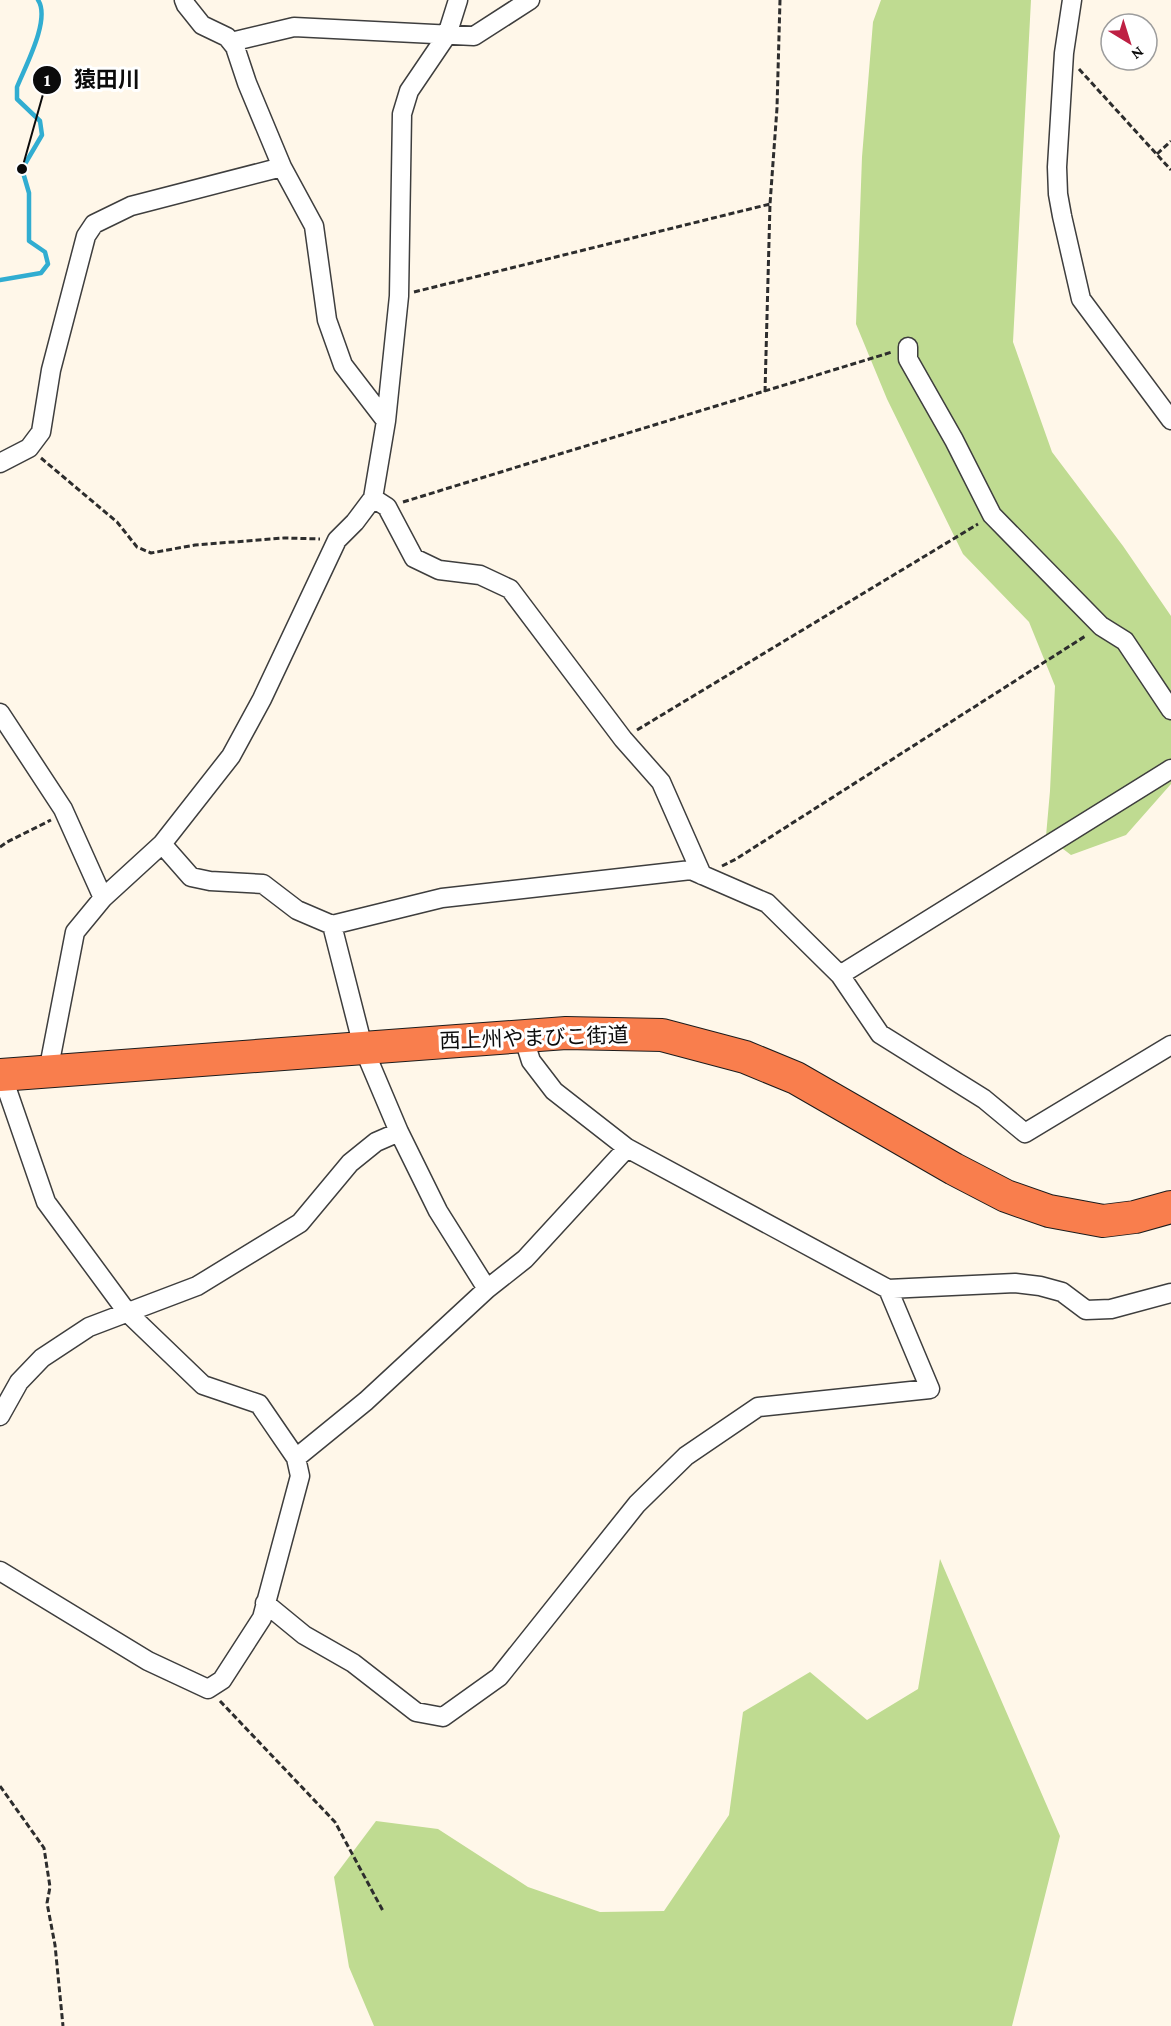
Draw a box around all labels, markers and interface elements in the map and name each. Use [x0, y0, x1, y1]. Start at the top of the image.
north arrow [1099, 12, 1159, 72]
text: N [1128, 43, 1147, 64]
callout: 猿田川 [32, 60, 152, 100]
text: 猿田川 [74, 67, 140, 92]
text: 1 [44, 70, 51, 90]
street label: 西上州やまびこ街道 [439, 1023, 629, 1053]

